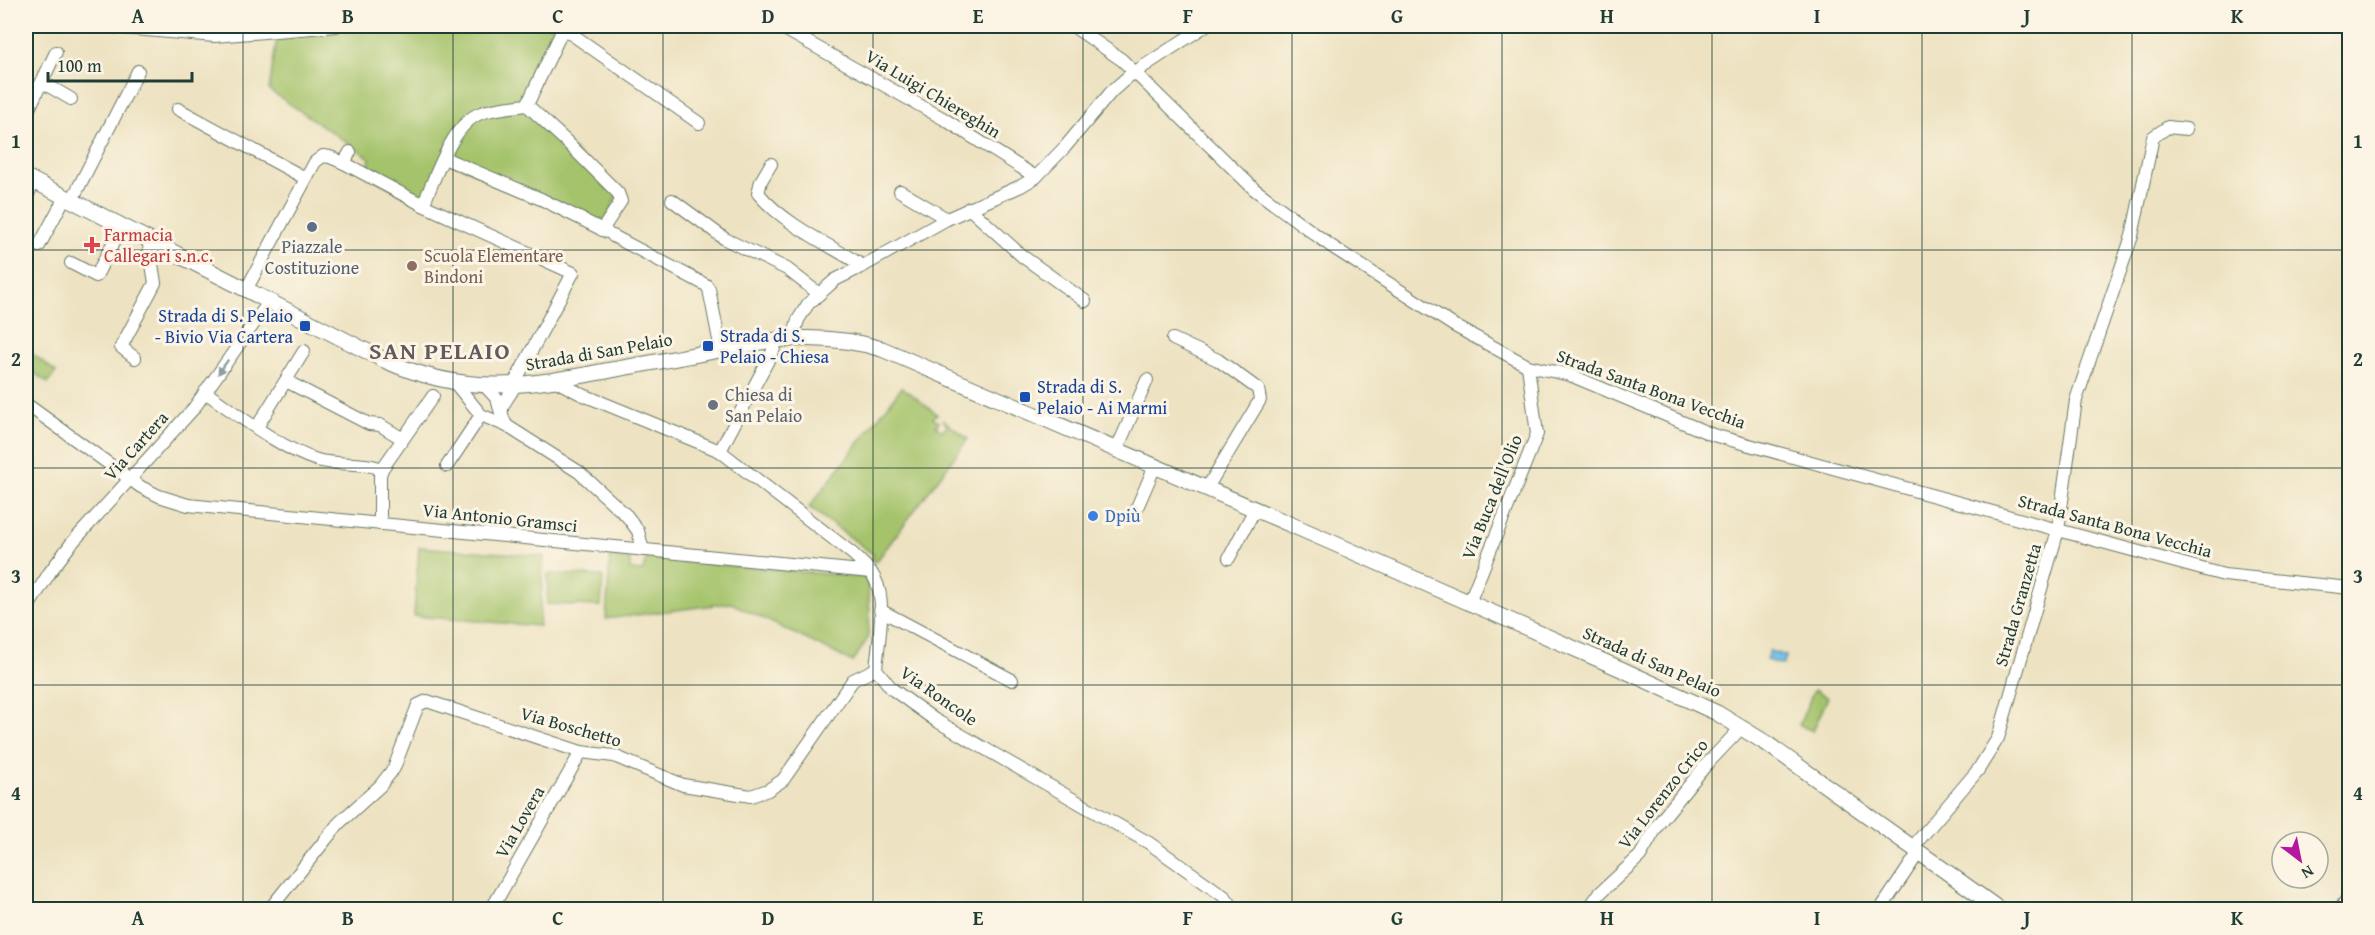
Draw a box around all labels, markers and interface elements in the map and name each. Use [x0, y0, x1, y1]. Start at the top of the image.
text: A [132, 1, 145, 30]
text: B [342, 1, 354, 30]
text: C [552, 1, 564, 30]
text: D [761, 1, 775, 30]
text: E [973, 1, 984, 30]
text: F [1183, 1, 1193, 30]
text: G [1391, 1, 1403, 30]
text: H [1600, 1, 1614, 30]
text: I [1814, 1, 1820, 30]
text: J [2021, 1, 2031, 30]
text: K [2231, 1, 2244, 30]
street label: Via Luigi Chiereghin [860, 42, 1006, 145]
scale bar [48, 45, 192, 83]
text: 100 m [57, 52, 102, 79]
text: 1 [11, 126, 21, 155]
text: 1 [2353, 126, 2363, 155]
marker: Piazzale Costituzione [305, 220, 319, 234]
place label: Farmacia Callegari s.n.c. [104, 221, 213, 269]
place label: Piazzale Costituzione [265, 233, 359, 281]
marker: Farmacia Callegari s.n.c. [85, 238, 99, 252]
place label: Scuola Elementare Bindoni [424, 242, 564, 290]
marker: Scuola Elementare Bindoni [405, 259, 419, 273]
place label: Strada di S. Pelaio - Bivio Via Cartera [155, 302, 293, 350]
marker: Strada di S. Pelaio - Bivio Via Cartera [298, 319, 312, 333]
place label: Strada di S. Pelaio - Chiesa [720, 322, 830, 370]
street label: Strada di San Pelaio [523, 325, 675, 378]
district label: SAN PELAIO [369, 333, 511, 368]
marker: Strada di S. Pelaio - Chiesa [701, 339, 715, 353]
street label: Strada Santa Bona Vecchia [1553, 342, 1750, 436]
text: 2 [11, 344, 21, 373]
text: 2 [2353, 344, 2363, 373]
one-way arrow [217, 359, 229, 375]
place label: Strada di S. Pelaio - Ai Marmi [1037, 373, 1167, 421]
place label: Chiesa di San Pelaio [725, 381, 802, 429]
marker: Strada di S. Pelaio - Ai Marmi [1018, 390, 1032, 404]
marker: Chiesa di San Pelaio [706, 398, 720, 412]
street label: Via Cartera [97, 404, 175, 486]
street label: Via Buca dell'Olio [1454, 430, 1529, 563]
street label: Strada Santa Bona Vecchia [2015, 487, 2216, 565]
street label: Via Antonio Gramsci [421, 496, 579, 539]
place label: Dpiù [1105, 502, 1141, 529]
marker: Dpiù [1086, 509, 1100, 523]
street label: Strada Granzetta [1987, 540, 2048, 670]
text: 3 [11, 561, 21, 590]
text: 3 [2353, 561, 2363, 590]
street label: Strada di San Pelaio [1579, 619, 1726, 704]
street label: Via Roncole [895, 659, 984, 732]
street label: Via Boschetto [517, 699, 625, 754]
street label: Via Lorenzo Crico [1611, 733, 1714, 855]
text: 4 [11, 778, 21, 807]
text: 4 [2353, 778, 2363, 807]
street label: Via Lovera [488, 780, 551, 863]
north arrow [2270, 830, 2330, 890]
text: N [2297, 860, 2319, 886]
text: A [132, 903, 145, 932]
text: B [342, 903, 354, 932]
text: C [552, 903, 564, 932]
text: D [761, 903, 775, 932]
text: E [973, 903, 984, 932]
text: F [1183, 903, 1193, 932]
text: G [1391, 903, 1403, 932]
text: H [1600, 903, 1614, 932]
text: I [1814, 903, 1820, 932]
text: J [2021, 903, 2031, 932]
text: K [2231, 903, 2244, 932]

